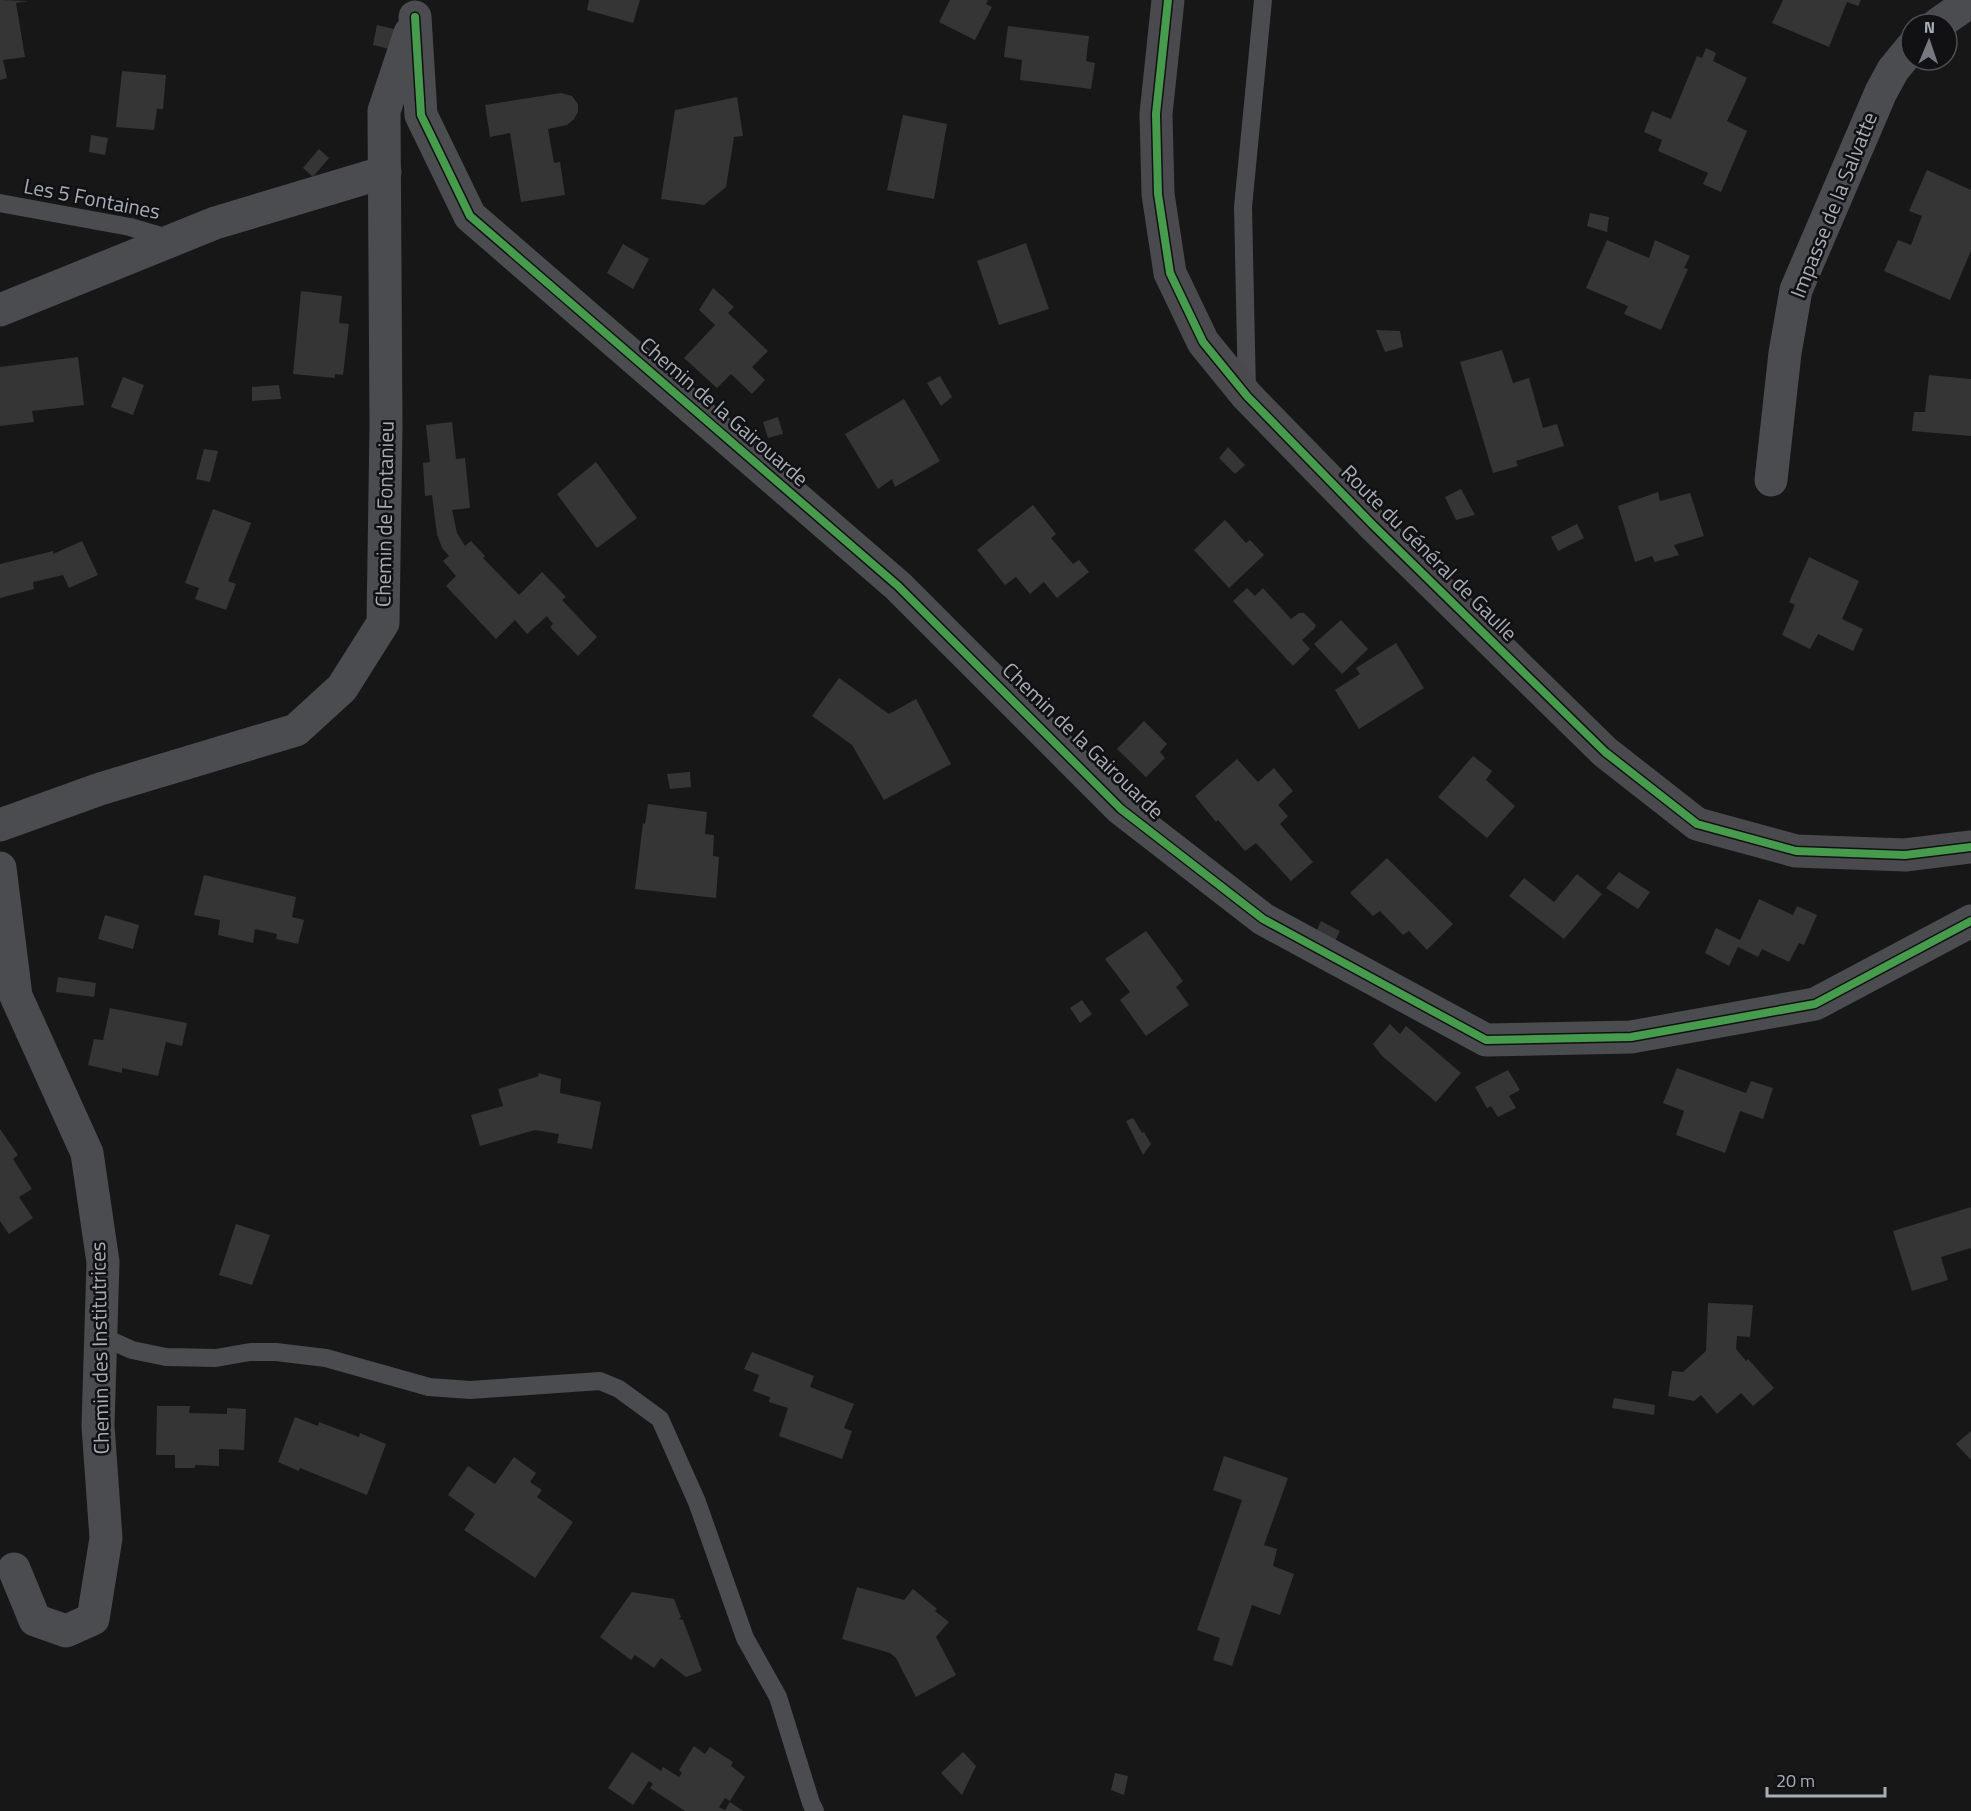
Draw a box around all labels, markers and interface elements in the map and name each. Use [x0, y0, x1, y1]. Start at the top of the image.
north arrow [1899, 12, 1959, 72]
text: N [1924, 15, 1935, 39]
street label: Impasse de la Salvatte [1781, 107, 1885, 302]
street label: Les 5 Fontaines [21, 169, 163, 227]
street label: Chemin de la Gairouarde [633, 329, 816, 494]
street label: Chemin de Fontanieu [366, 421, 402, 607]
street label: Route du Général de Gaulle [1334, 457, 1525, 648]
street label: Chemin de la Gairouarde [996, 654, 1172, 826]
street label: Chemin des Institutrices [81, 1241, 117, 1455]
scale bar [1767, 1760, 1886, 1798]
text: 20 m [1776, 1767, 1815, 1794]

